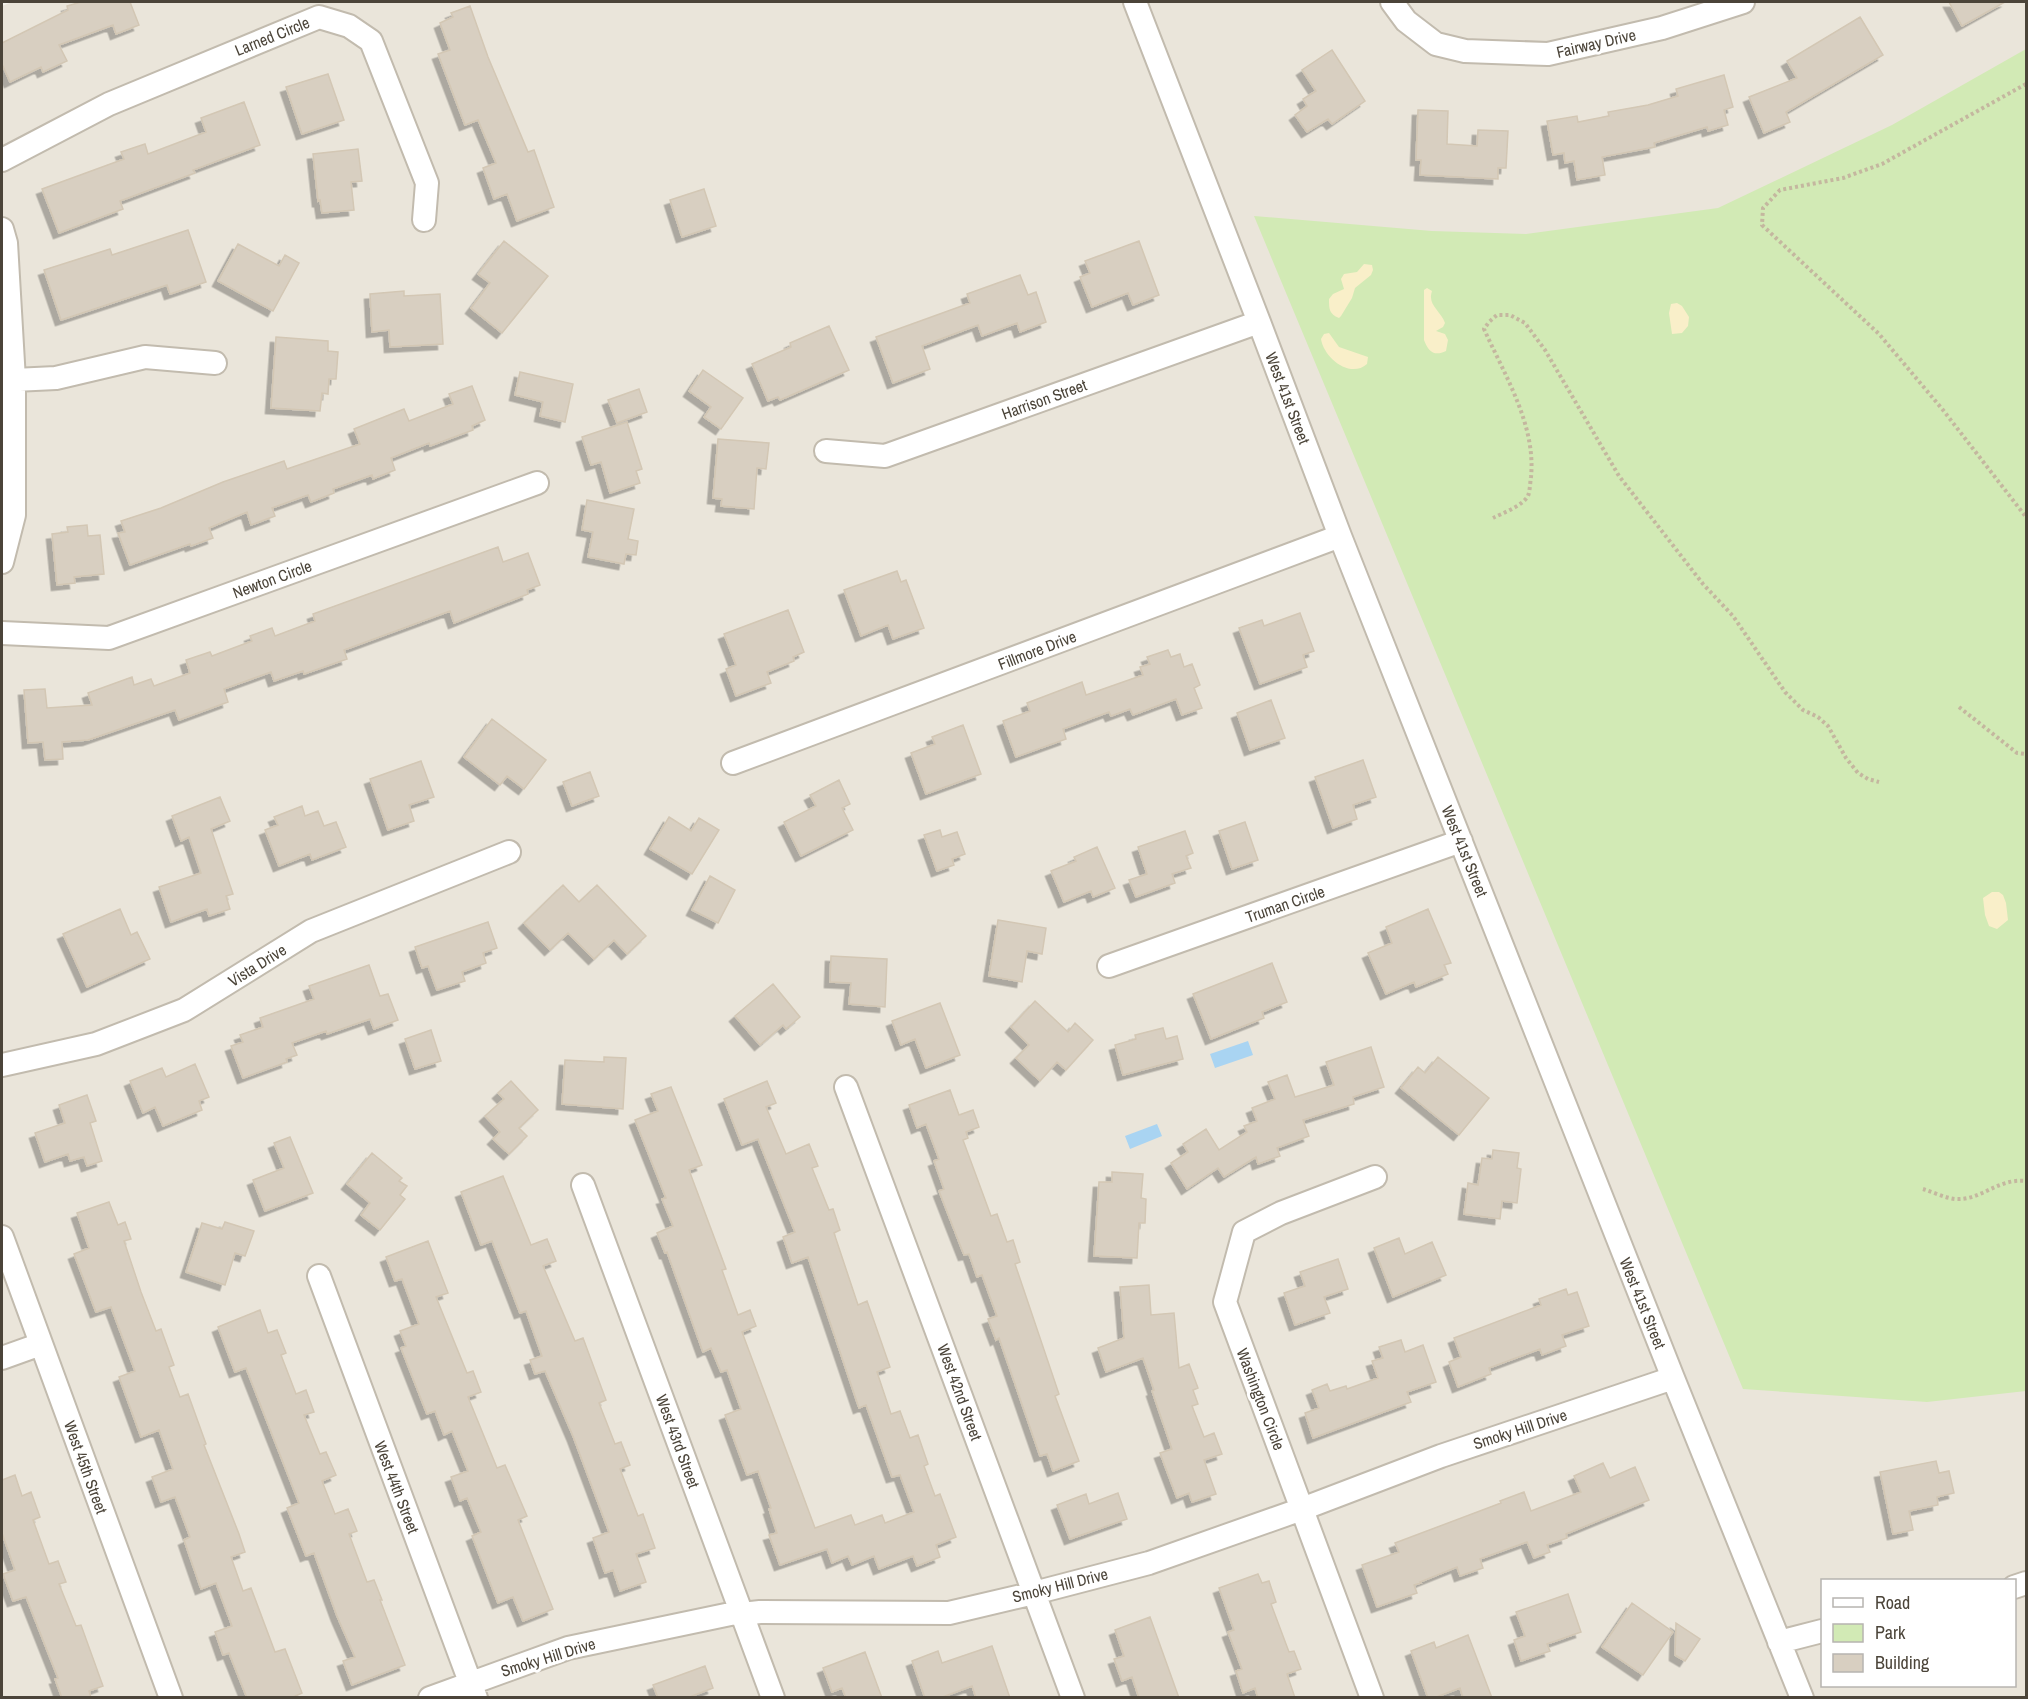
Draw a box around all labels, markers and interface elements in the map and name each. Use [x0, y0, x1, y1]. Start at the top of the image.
street label: Larned Circle [231, 11, 313, 61]
street label: Fairway Drive [1554, 23, 1638, 63]
street label: West 41st Street [1260, 349, 1316, 447]
street label: Harrison Street [998, 373, 1090, 425]
street label: Newton Circle [230, 555, 314, 603]
street label: Fillmore Drive [995, 625, 1079, 675]
street label: West 41st Street [1437, 802, 1493, 900]
street label: Truman Circle [1242, 880, 1328, 928]
street label: Vista Drive [224, 939, 290, 991]
street label: West 41st Street [1615, 1254, 1671, 1352]
street label: West 42nd Street [932, 1341, 988, 1444]
street label: Washington Circle [1231, 1345, 1291, 1453]
street label: West 43rd Street [651, 1391, 705, 1491]
street label: Smoky Hill Drive [1470, 1403, 1570, 1455]
street label: West 45th Street [59, 1417, 113, 1517]
street label: West 44th Street [369, 1438, 425, 1537]
street label: Smoky Hill Drive [1010, 1563, 1110, 1607]
legend [1821, 1579, 2016, 1687]
text: Road [1875, 1590, 1910, 1615]
text: Park [1875, 1620, 1906, 1645]
street label: Smoky Hill Drive [498, 1632, 598, 1682]
text: Building [1875, 1650, 1930, 1675]

